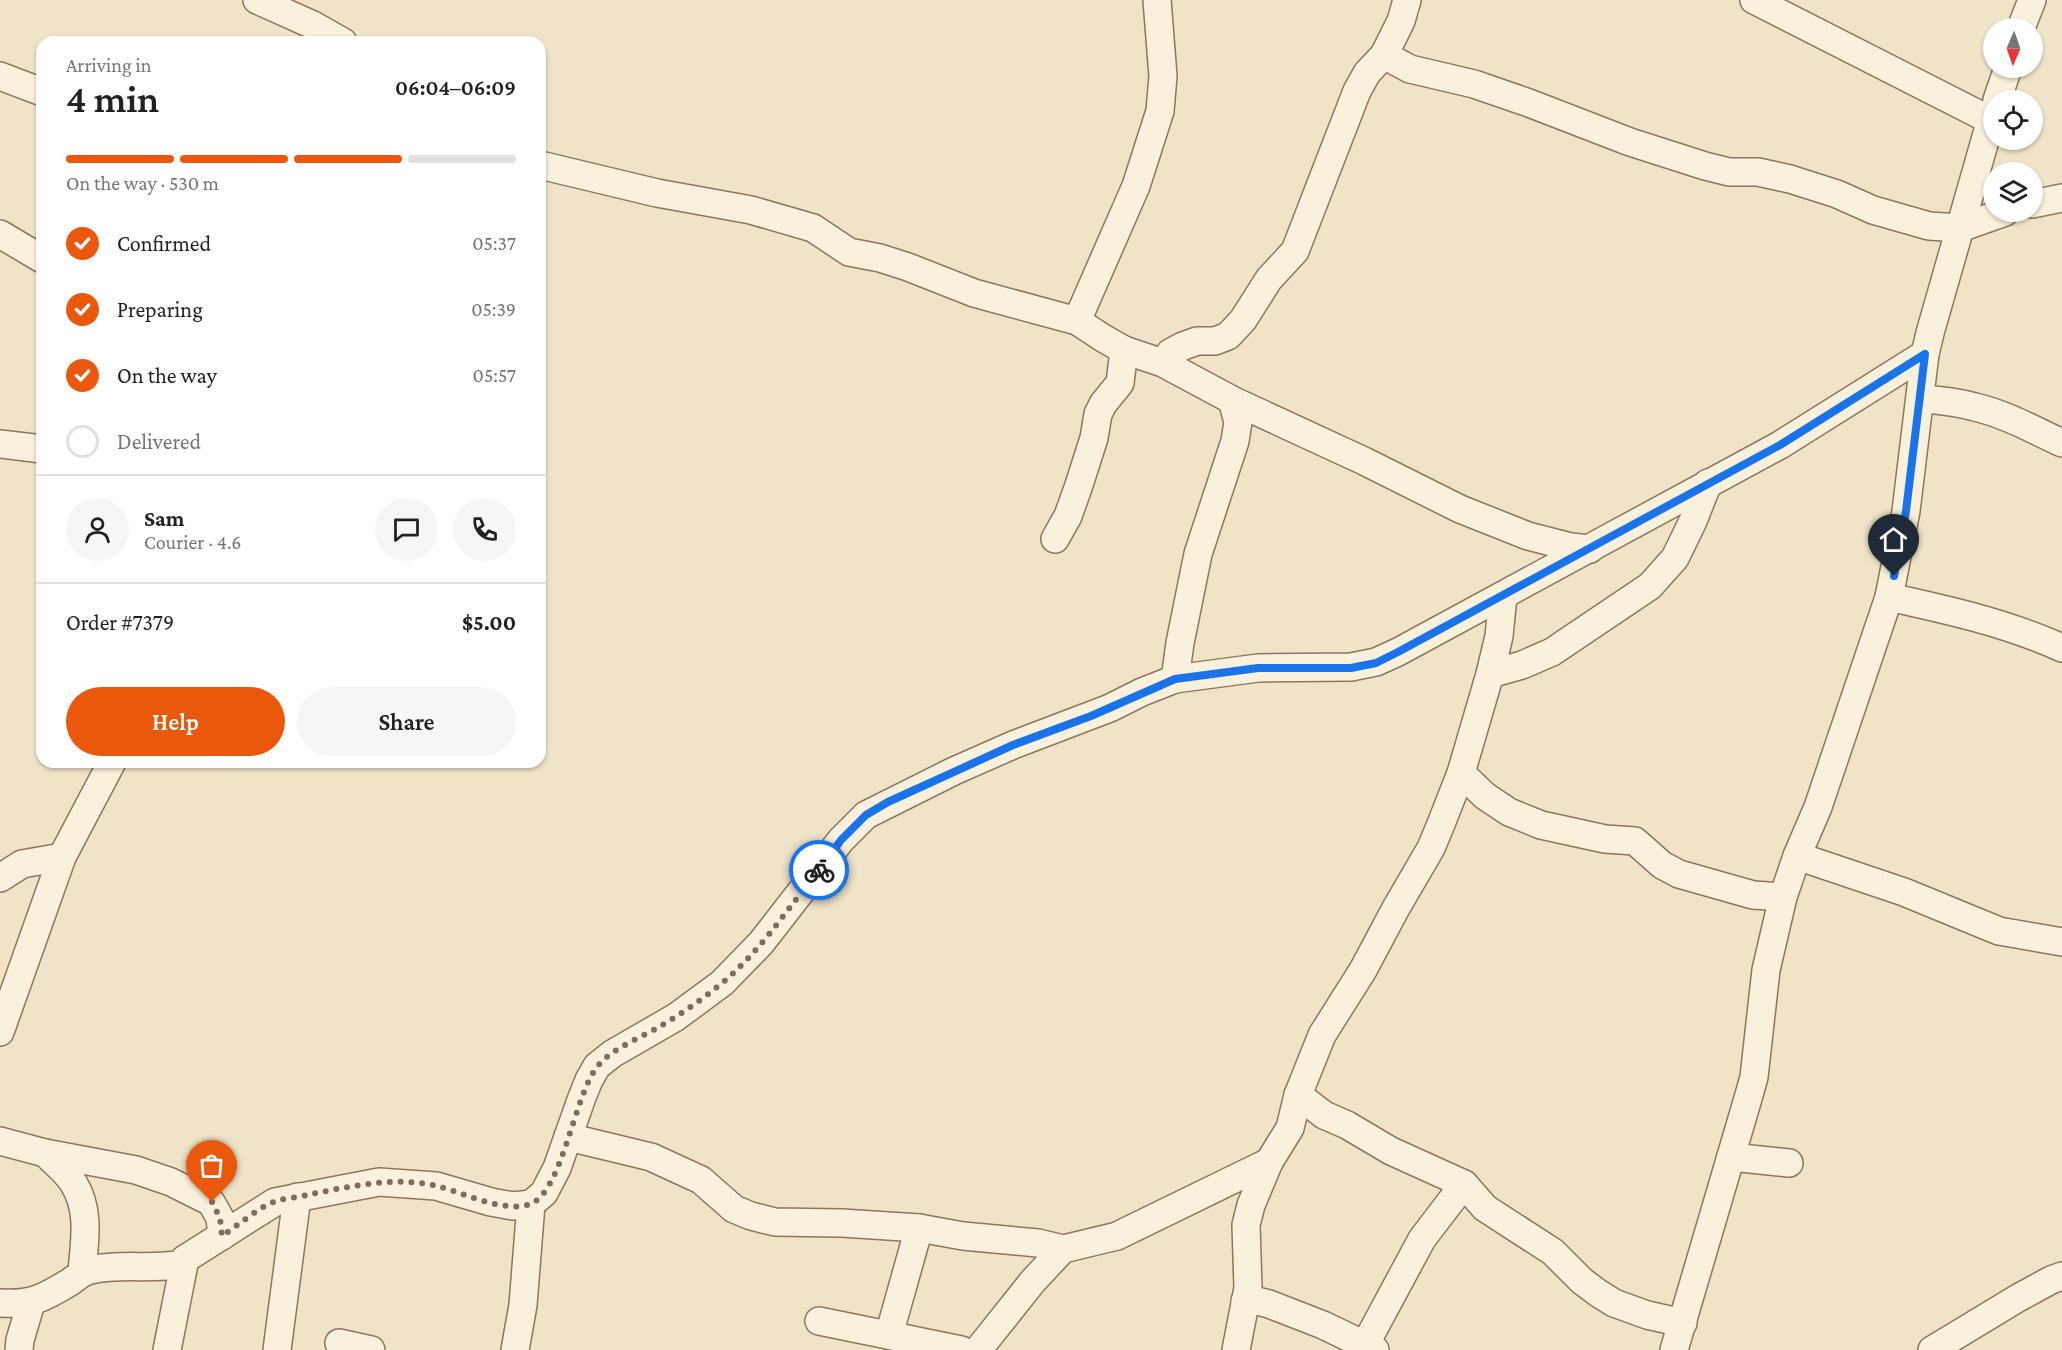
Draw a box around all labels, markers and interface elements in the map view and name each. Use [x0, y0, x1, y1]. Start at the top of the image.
north arrow [1983, 18, 2043, 78]
map controls [1983, 18, 2043, 222]
text: Arriving in [66, 54, 151, 76]
text: 06:04–06:09 [395, 75, 516, 100]
text: 4 min [66, 77, 159, 120]
button: locate [1983, 90, 2043, 150]
button: layers [1983, 162, 2043, 222]
text: On the way · 530 m [66, 172, 219, 194]
icon: check [66, 227, 99, 260]
text: Confirmed [117, 231, 211, 256]
text: 05:37 [472, 232, 516, 254]
icon: check [66, 293, 99, 326]
text: Preparing [117, 297, 203, 322]
text: 05:39 [471, 298, 516, 320]
icon: check [66, 359, 99, 392]
text: On the way [117, 363, 217, 388]
text: 05:57 [473, 364, 516, 386]
text: Delivered [117, 429, 201, 454]
button: person [66, 498, 129, 561]
button: chat [375, 498, 438, 561]
button: phone [453, 498, 516, 561]
text: Sam [144, 506, 184, 531]
pin [1868, 514, 1919, 576]
icon: home [1877, 523, 1910, 556]
text: Courier · 4.6 [144, 531, 242, 553]
text: Order #7379 [66, 610, 174, 635]
text: $5.00 [462, 610, 516, 635]
button: Help [66, 687, 285, 756]
button: Share [297, 687, 516, 756]
courier [789, 840, 849, 900]
icon: bike [803, 854, 836, 887]
pin [186, 1140, 237, 1202]
icon: bag [195, 1149, 228, 1182]

